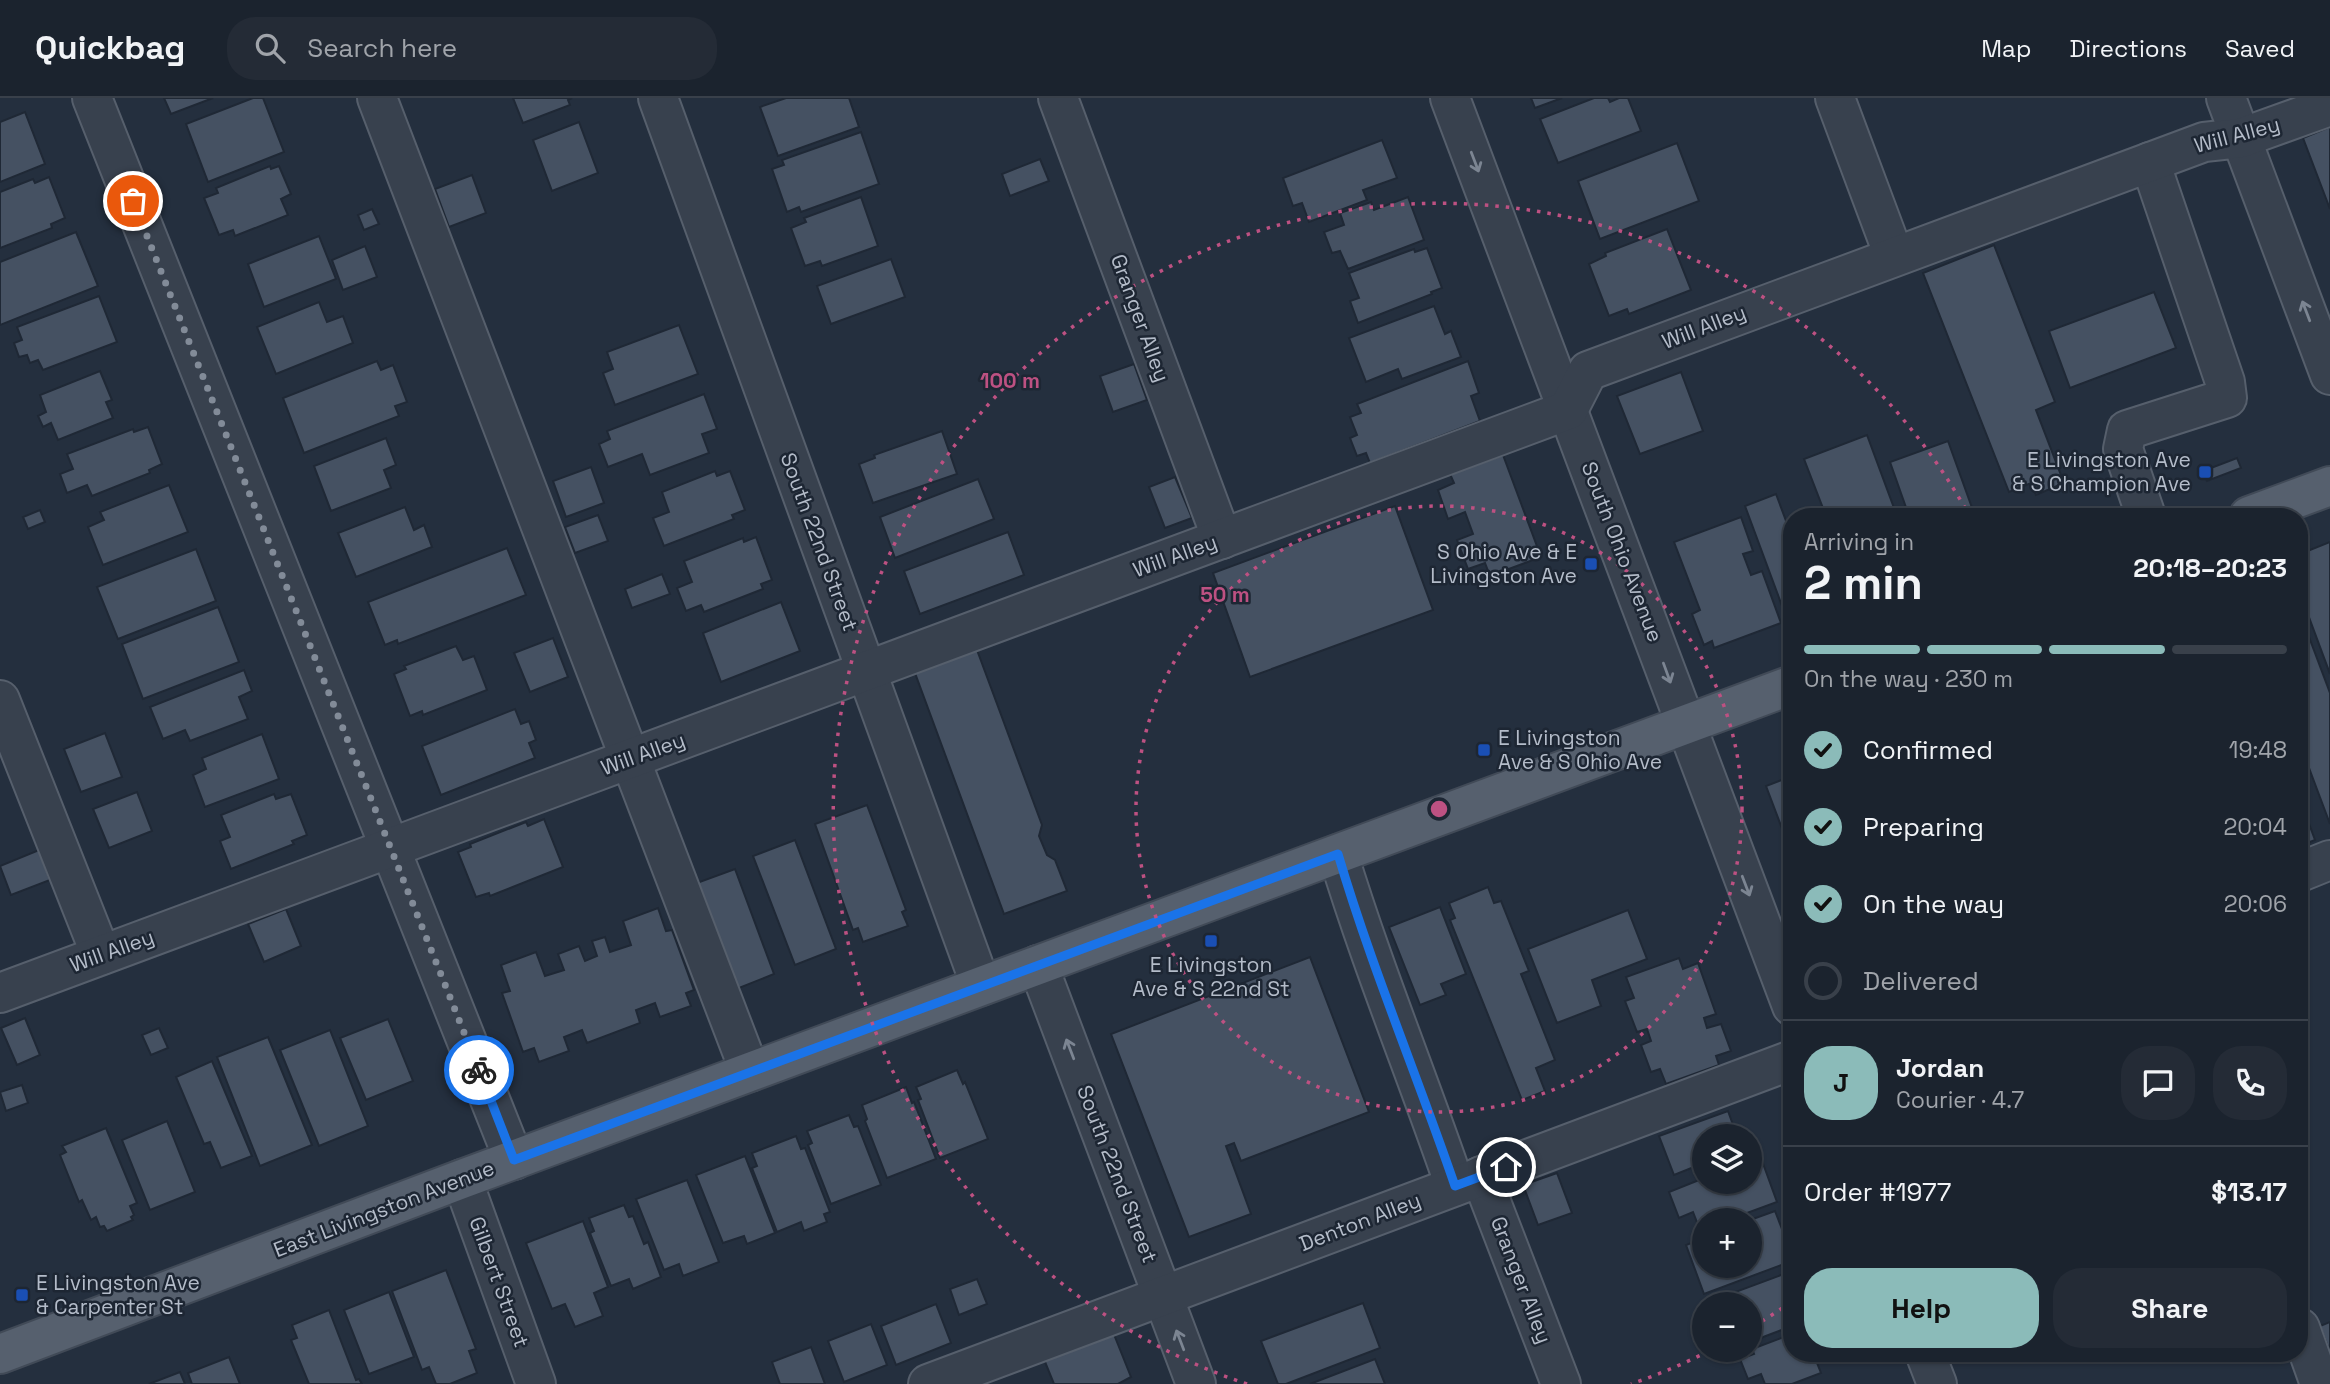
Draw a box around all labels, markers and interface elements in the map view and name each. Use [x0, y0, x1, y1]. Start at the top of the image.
search box [227, 17, 717, 80]
text: Quickbag [35, 27, 185, 69]
icon: search [251, 29, 289, 67]
text: Search here [307, 31, 457, 65]
text: Map [1981, 33, 2031, 64]
text: Directions [2069, 33, 2187, 64]
text: Saved [2225, 33, 2295, 64]
street label: Will Alley [2191, 110, 2283, 159]
one-way arrow [1469, 150, 1482, 172]
pin [103, 171, 163, 231]
icon: bag [114, 182, 152, 220]
street label: Granger Alley [1105, 250, 1176, 385]
street label: Will Alley [1658, 298, 1750, 355]
one-way arrow [2298, 300, 2311, 322]
text: 100 m [980, 367, 1040, 394]
place label: E Livingston Ave & S Champion Ave [2012, 446, 2191, 497]
street label: South 22nd Street [775, 449, 864, 635]
street label: South Ohio Avenue [1576, 458, 1669, 646]
marker: E Livingston Ave & S Champion Ave [2197, 464, 2213, 480]
text: Arriving in [1804, 527, 1914, 557]
street label: Will Alley [1129, 528, 1221, 583]
place label: S Ohio Ave & E Livingston Ave [1430, 538, 1577, 589]
text: 20:18–20:23 [2133, 551, 2287, 585]
text: 2 min [1804, 554, 1923, 612]
marker: S Ohio Ave & E Livingston Ave [1583, 556, 1599, 572]
text: 50 m [1200, 581, 1250, 608]
one-way arrow [1662, 661, 1674, 683]
text: On the way · 230 m [1804, 664, 2013, 694]
place label: E Livingston Ave & S Ohio Ave [1498, 724, 1662, 775]
street label: Will Alley [597, 726, 689, 781]
icon: check [1804, 731, 1842, 769]
text: Confirmed [1863, 733, 1993, 767]
text: 19:48 [2229, 735, 2287, 765]
marker: E Livingston Ave & S Ohio Ave [1476, 742, 1492, 758]
centre of rings [1427, 797, 1451, 821]
icon: check [1804, 808, 1842, 846]
text: Preparing [1863, 810, 1984, 844]
text: 20:04 [2223, 812, 2287, 842]
one-way arrow [1741, 875, 1754, 896]
icon: check [1804, 885, 1842, 923]
text: On the way [1863, 887, 2004, 921]
text: 20:06 [2224, 889, 2287, 919]
street label: Will Alley [66, 923, 158, 978]
marker: E Livingston Ave & S 22nd St [1203, 933, 1219, 949]
place label: E Livingston Ave & S 22nd St [1132, 951, 1290, 1002]
text: Delivered [1863, 964, 1979, 998]
courier [444, 1035, 514, 1105]
one-way arrow [1062, 1039, 1075, 1061]
button: chat [2121, 1046, 2195, 1120]
button: phone [2213, 1046, 2287, 1120]
icon: bike [460, 1051, 498, 1089]
text: Jordan [1896, 1051, 1984, 1085]
text: J [1833, 1066, 1849, 1100]
street label: South 22nd Street [1071, 1081, 1164, 1266]
text: Courier · 4.7 [1896, 1085, 2024, 1115]
map controls [1692, 1124, 1762, 1362]
button: layers [1692, 1124, 1762, 1194]
pin [1476, 1137, 1536, 1197]
icon: home [1487, 1148, 1525, 1186]
street label: East Livingston Avenue [270, 1154, 498, 1263]
text: Order #1977 [1804, 1175, 1951, 1209]
text: $13.17 [2211, 1175, 2287, 1209]
street label: Denton Alley [1295, 1186, 1424, 1257]
button: + [1692, 1208, 1762, 1278]
street label: Granger Alley [1485, 1212, 1558, 1347]
street label: Gilbert Street [463, 1213, 536, 1351]
button: Help [1804, 1268, 2039, 1348]
button: Share [2053, 1268, 2287, 1348]
place label: E Livingston Ave & Carpenter St [36, 1269, 200, 1320]
marker: E Livingston Ave & Carpenter St [14, 1287, 30, 1303]
button: − [1692, 1292, 1762, 1362]
one-way arrow [1172, 1330, 1185, 1352]

